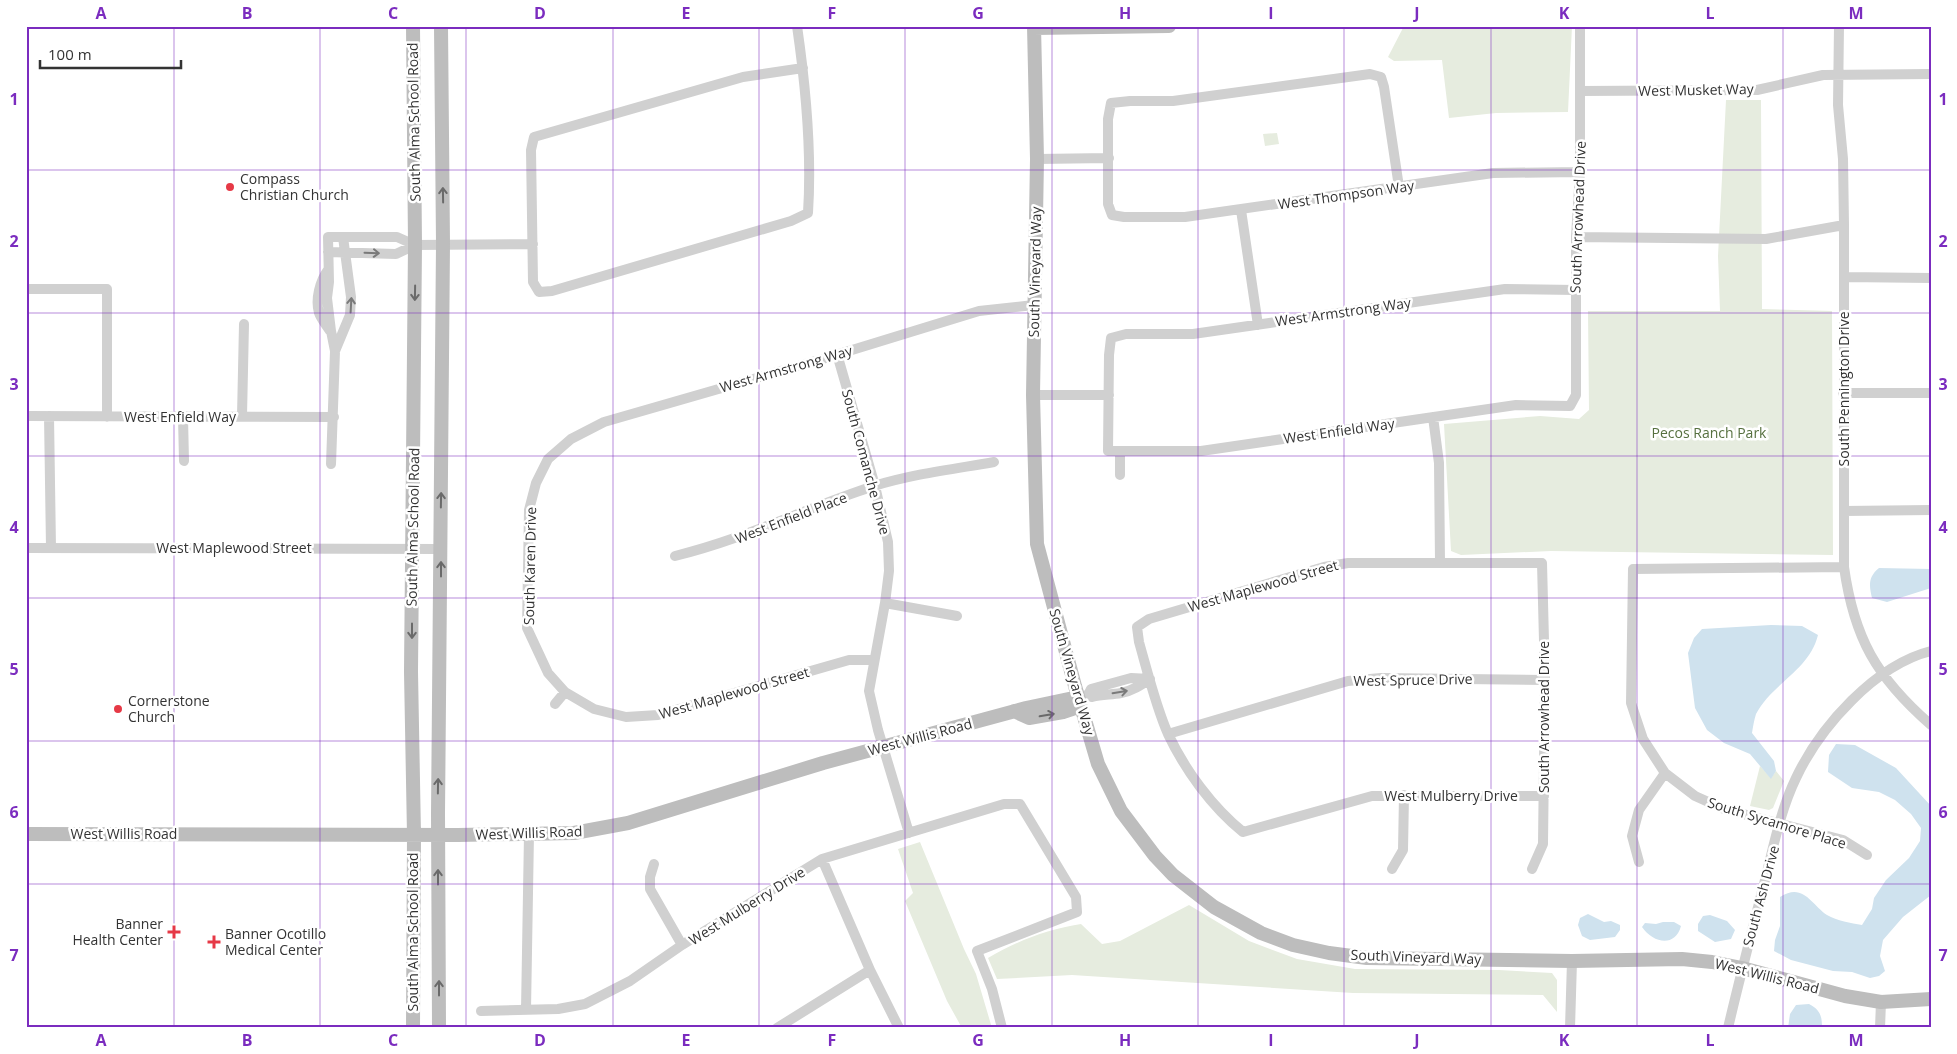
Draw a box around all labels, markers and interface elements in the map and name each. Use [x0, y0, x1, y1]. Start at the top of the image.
text: A [95, 2, 107, 24]
text: B [242, 2, 252, 24]
text: C [388, 2, 398, 24]
text: D [534, 2, 546, 24]
text: E [682, 2, 691, 24]
text: F [828, 2, 836, 24]
text: G [972, 2, 984, 24]
text: H [1119, 2, 1131, 24]
text: I [1268, 2, 1274, 24]
text: J [1412, 2, 1420, 24]
text: K [1559, 2, 1570, 24]
text: L [1705, 2, 1715, 24]
text: M [1848, 2, 1864, 24]
scale bar [40, 38, 181, 70]
street label: South Alma School Road [403, 42, 424, 202]
text: 100 m [48, 44, 92, 64]
street label: West Musket Way [1638, 79, 1755, 100]
text: 1 [9, 88, 19, 110]
text: 1 [1938, 88, 1948, 110]
street label: South Arrowhead Drive [1565, 140, 1590, 293]
place label: Compass Christian Church [240, 169, 349, 204]
street label: West Thompson Way [1277, 175, 1416, 213]
marker: Compass Christian Church [224, 181, 236, 193]
one-way arrow [438, 187, 448, 204]
street label: South Vineyard Way [1024, 206, 1045, 337]
text: 2 [9, 230, 19, 252]
text: 2 [1938, 230, 1948, 252]
one-way arrow [364, 248, 380, 257]
one-way arrow [410, 285, 420, 301]
street label: West Armstrong Way [1274, 292, 1413, 330]
one-way arrow [346, 297, 355, 313]
street label: South Pennington Drive [1834, 311, 1853, 466]
street label: West Armstrong Way [717, 340, 855, 397]
text: 3 [9, 373, 19, 395]
text: 3 [1938, 373, 1948, 395]
street label: South Comanche Drive [838, 387, 895, 537]
street label: West Enfield Way [124, 407, 237, 426]
street label: West Enfield Way [1282, 413, 1397, 448]
park label: Pecos Ranch Park [1652, 423, 1767, 442]
street label: South Alma School Road [402, 447, 423, 607]
street label: West Enfield Place [732, 487, 850, 548]
one-way arrow [436, 492, 446, 508]
street label: South Karen Drive [519, 507, 540, 625]
text: 4 [9, 516, 19, 538]
text: 4 [1938, 516, 1948, 538]
street label: West Maplewood Street [156, 538, 312, 557]
street label: West Maplewood Street [1186, 555, 1340, 616]
one-way arrow [436, 561, 446, 578]
street label: South Vineyard Way [1045, 606, 1100, 738]
one-way arrow [407, 622, 417, 639]
street label: South Arrowhead Drive [1534, 641, 1553, 793]
text: 5 [9, 658, 19, 680]
text: 5 [1938, 658, 1948, 680]
street label: West Maplewood Street [657, 662, 811, 723]
street label: West Spruce Drive [1353, 669, 1473, 690]
one-way arrow [1111, 687, 1127, 697]
place label: Cornerstone Church [128, 691, 210, 726]
marker: Cornerstone Church [112, 703, 124, 715]
one-way arrow [1039, 709, 1055, 719]
street label: West Willis Road [866, 714, 974, 760]
one-way arrow [433, 778, 443, 794]
street label: West Mulberry Drive [1384, 786, 1518, 805]
street label: South Sycamore Place [1706, 792, 1849, 853]
text: 6 [9, 801, 19, 823]
text: 6 [1938, 801, 1948, 823]
street label: West Willis Road [475, 821, 583, 844]
street label: West Willis Road [71, 824, 177, 843]
street label: South Ash Drive [1738, 843, 1783, 949]
street label: South Alma School Road [403, 852, 422, 1012]
street label: West Mulberry Drive [685, 862, 809, 949]
one-way arrow [434, 869, 443, 885]
place label: Banner Health Center [72, 914, 163, 949]
place label: Banner Ocotillo Medical Center [225, 924, 326, 959]
marker: Banner Health Center [167, 925, 181, 939]
marker: Banner Ocotillo Medical Center [207, 935, 221, 949]
text: 7 [9, 944, 19, 966]
text: 7 [1938, 944, 1948, 966]
street label: South Vineyard Way [1350, 945, 1483, 968]
street label: West Willis Road [1713, 953, 1821, 998]
one-way arrow [434, 980, 444, 996]
text: A [95, 1029, 107, 1051]
text: B [242, 1029, 252, 1051]
text: C [388, 1029, 398, 1051]
text: D [534, 1029, 546, 1051]
text: E [682, 1029, 691, 1051]
text: F [828, 1029, 836, 1051]
text: G [972, 1029, 984, 1051]
text: H [1119, 1029, 1131, 1051]
text: I [1268, 1029, 1274, 1051]
text: J [1412, 1029, 1420, 1051]
text: K [1559, 1029, 1570, 1051]
text: L [1705, 1029, 1715, 1051]
text: M [1848, 1029, 1864, 1051]

